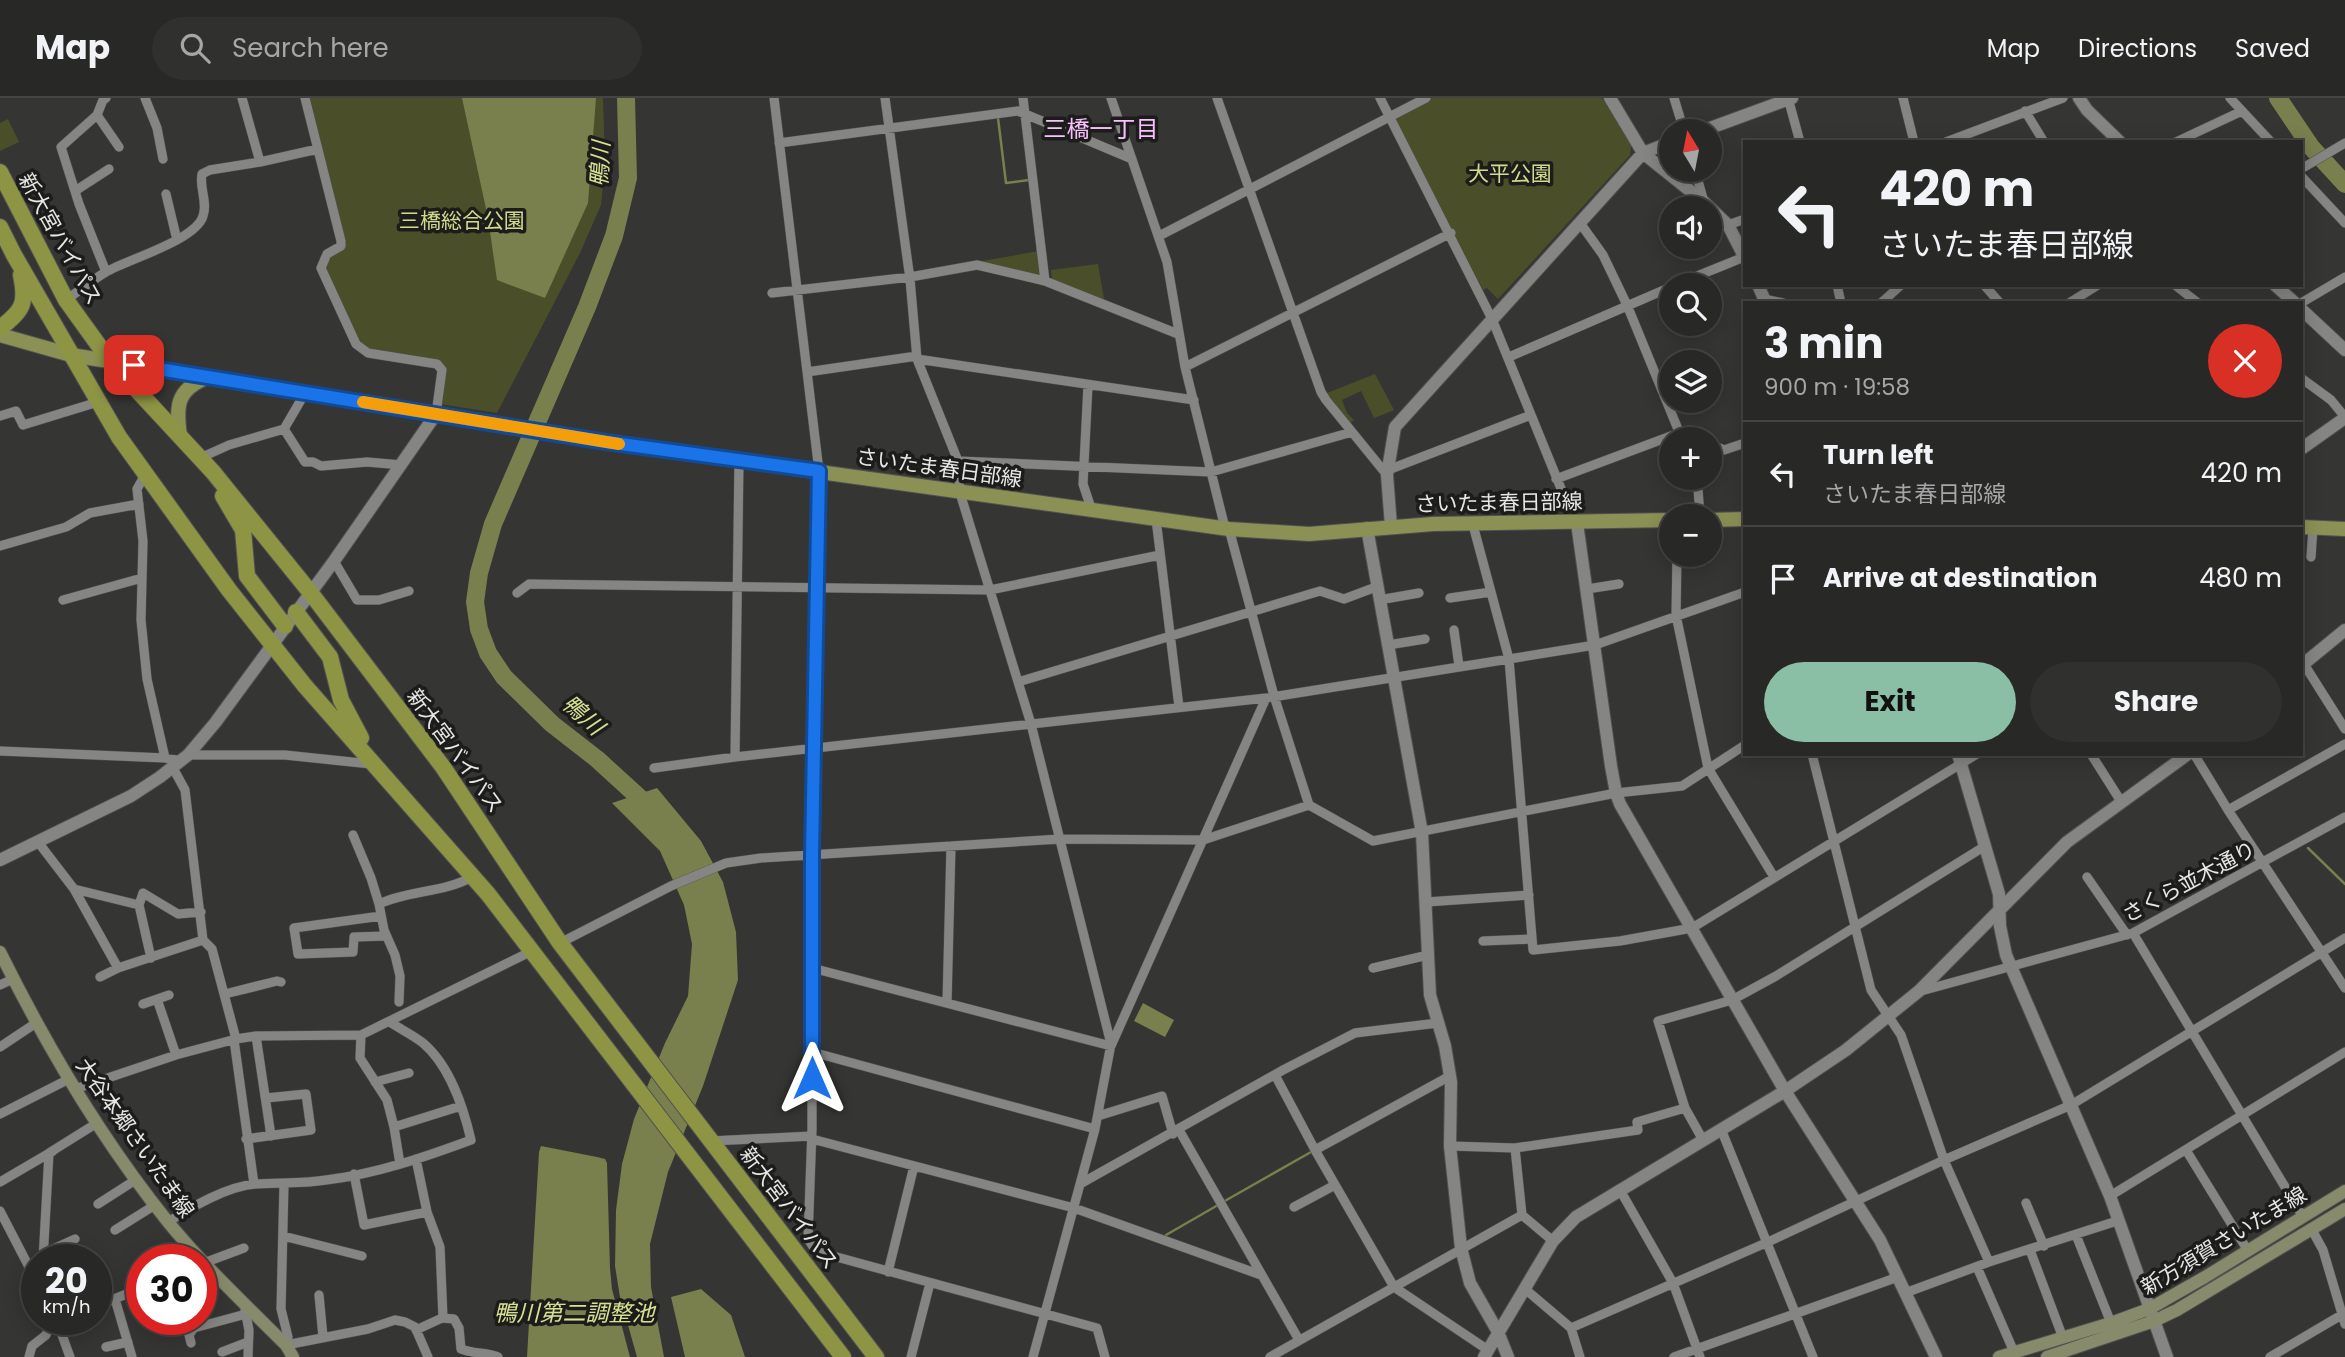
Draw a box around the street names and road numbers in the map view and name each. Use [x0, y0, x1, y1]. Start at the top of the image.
street label: 新大宮バイパス [12, 168, 109, 310]
street label: さいたま春日部線 [854, 441, 1024, 494]
street label: さいたま春日部線 [1415, 487, 1583, 518]
street label: 新大宮バイパス [401, 683, 510, 819]
street label: さくら並木通り [2117, 834, 2260, 929]
street label: 大谷本郷さいたま線 [70, 1052, 201, 1223]
street label: 新大宮バイパス [734, 1140, 845, 1275]
street label: 新方須賀さいたま線 [2136, 1180, 2312, 1302]

